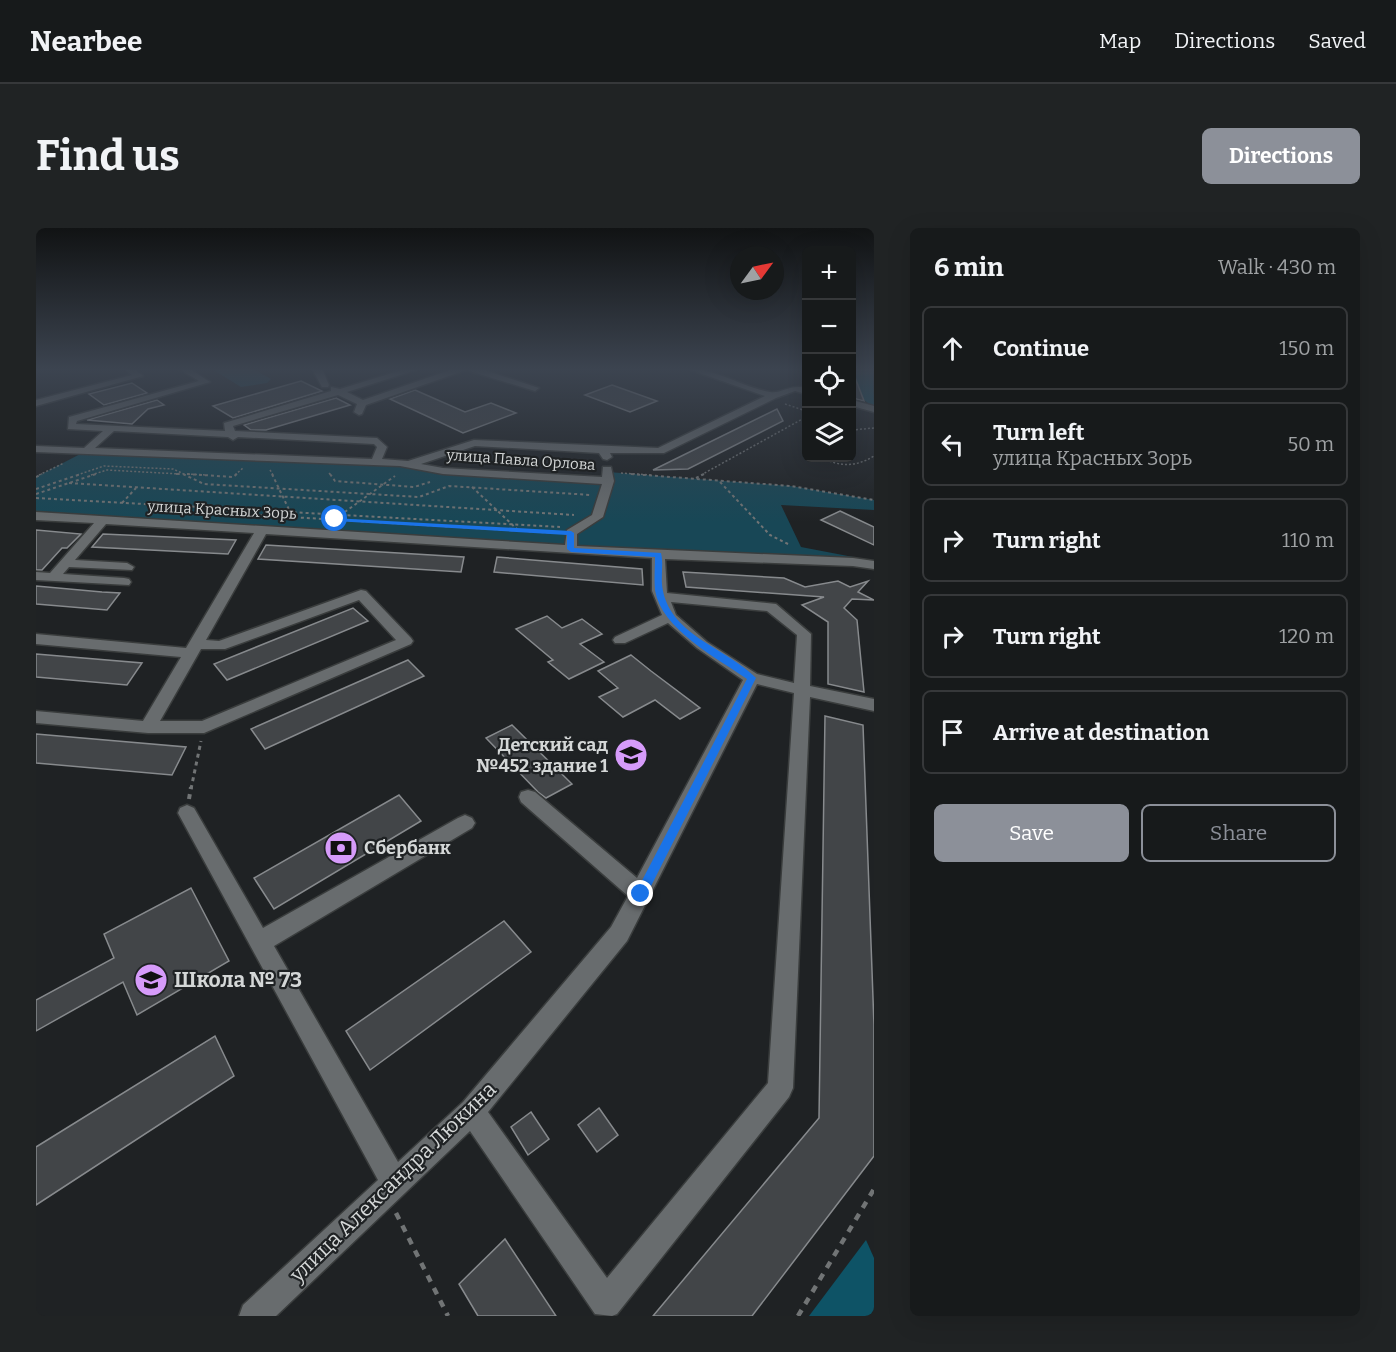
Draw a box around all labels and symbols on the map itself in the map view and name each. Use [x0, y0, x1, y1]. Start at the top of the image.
north arrow [730, 246, 784, 300]
street label: улица Павла Орлова [445, 446, 596, 474]
street label: улица Красных Зорь [146, 497, 297, 523]
route start [321, 505, 347, 531]
place label: Детский сад №452 здание 1 [476, 734, 608, 777]
school or university icon: Детский сад №452 здание 1 [613, 737, 649, 773]
bank icon: Сбербанк [323, 830, 359, 866]
place label: Сбербанк [364, 837, 451, 859]
route end [627, 880, 653, 906]
school or university icon: Школа № 73 [133, 962, 169, 998]
place label: Школа № 73 [174, 967, 302, 993]
street label: улица Александра Люкина [284, 1076, 502, 1288]

